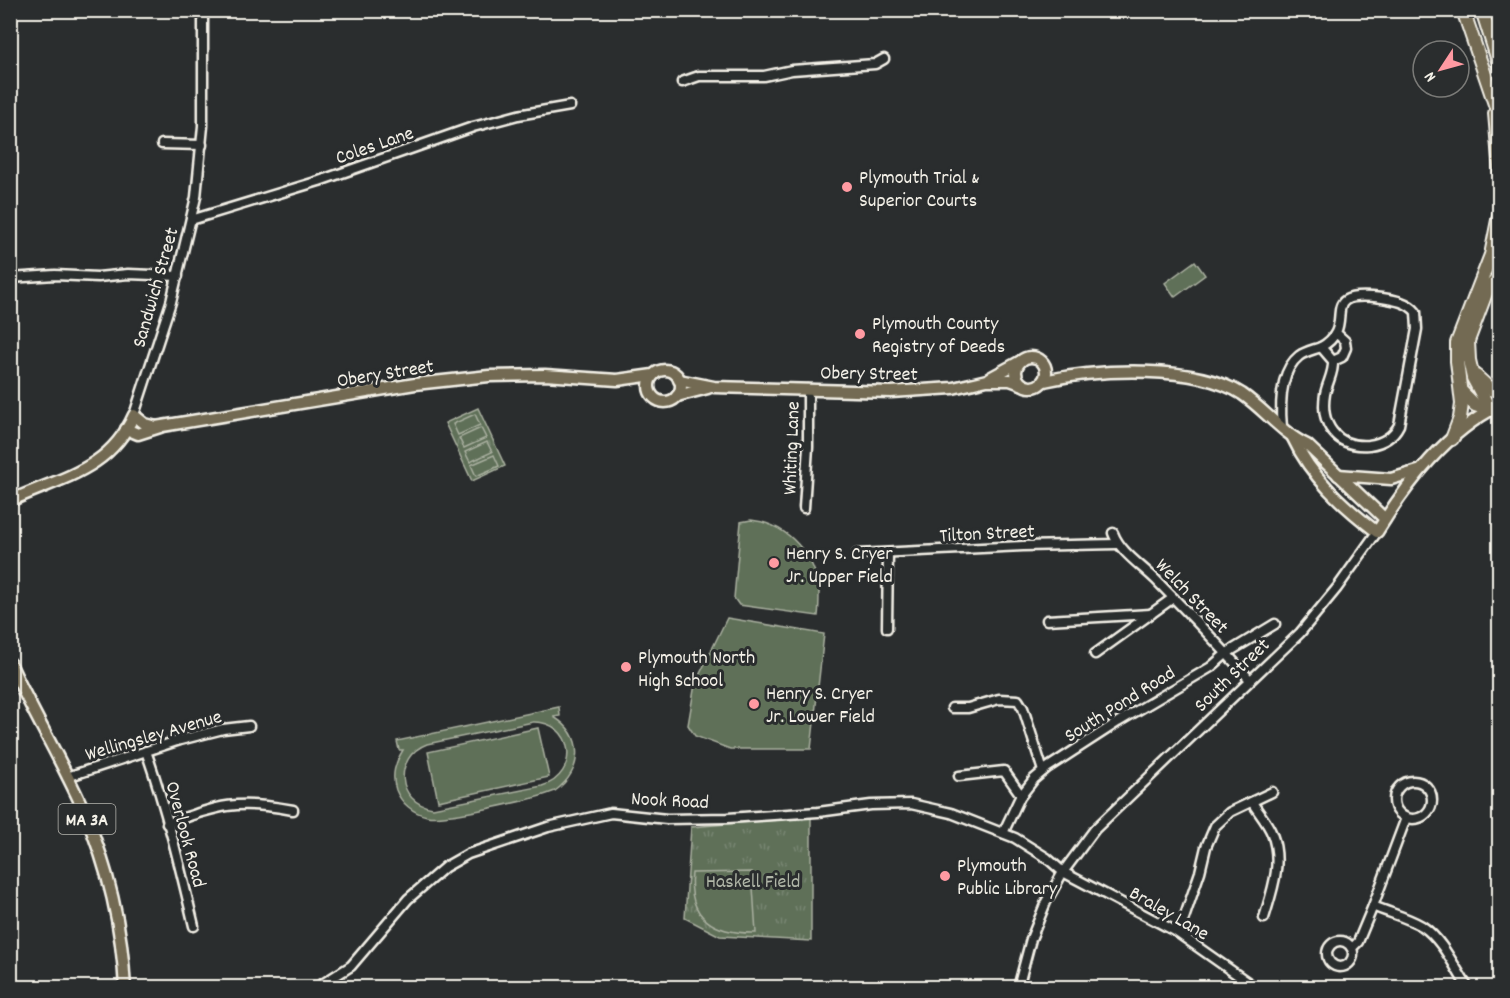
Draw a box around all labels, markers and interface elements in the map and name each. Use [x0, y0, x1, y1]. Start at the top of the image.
north arrow [1411, 39, 1471, 99]
text: N [1419, 66, 1443, 86]
street label: Coles Lane [332, 120, 418, 173]
place label: Plymouth Trial & Superior Courts [859, 165, 980, 216]
marker: Plymouth Trial & Superior Courts [840, 180, 854, 194]
street label: Sandwich Street [126, 224, 187, 351]
place label: Plymouth County Registry of Deeds [872, 311, 1005, 362]
marker: Plymouth County Registry of Deeds [853, 327, 867, 341]
street label: Obery Street [335, 353, 436, 396]
street label: Obery Street [820, 360, 918, 390]
street label: Whiting Lane [777, 401, 809, 495]
street label: Tilton Street [939, 519, 1035, 551]
place label: Henry S. Cryer Jr. Upper Field [786, 541, 893, 592]
street label: Welch Street [1148, 553, 1234, 641]
marker: Henry S. Cryer Jr. Upper Field [767, 556, 781, 570]
street label: South Street [1189, 633, 1277, 720]
place label: Plymouth North High School [638, 645, 755, 696]
marker: Plymouth North High School [619, 660, 633, 674]
street label: South Pond Road [1060, 660, 1181, 751]
place label: Henry S. Cryer Jr. Lower Field [766, 681, 875, 732]
marker: Henry S. Cryer Jr. Lower Field [747, 697, 761, 711]
street label: Wellingsley Avenue [82, 704, 226, 770]
street label: Overlook Road [157, 779, 212, 891]
street label: Nook Road [630, 786, 709, 818]
road number: MA 3A [58, 804, 116, 834]
place label: Plymouth Public Library [957, 853, 1058, 904]
park label: Haskell Field [706, 869, 800, 897]
marker: Plymouth Public Library [938, 869, 952, 883]
street label: Braley Lane [1123, 880, 1214, 949]

